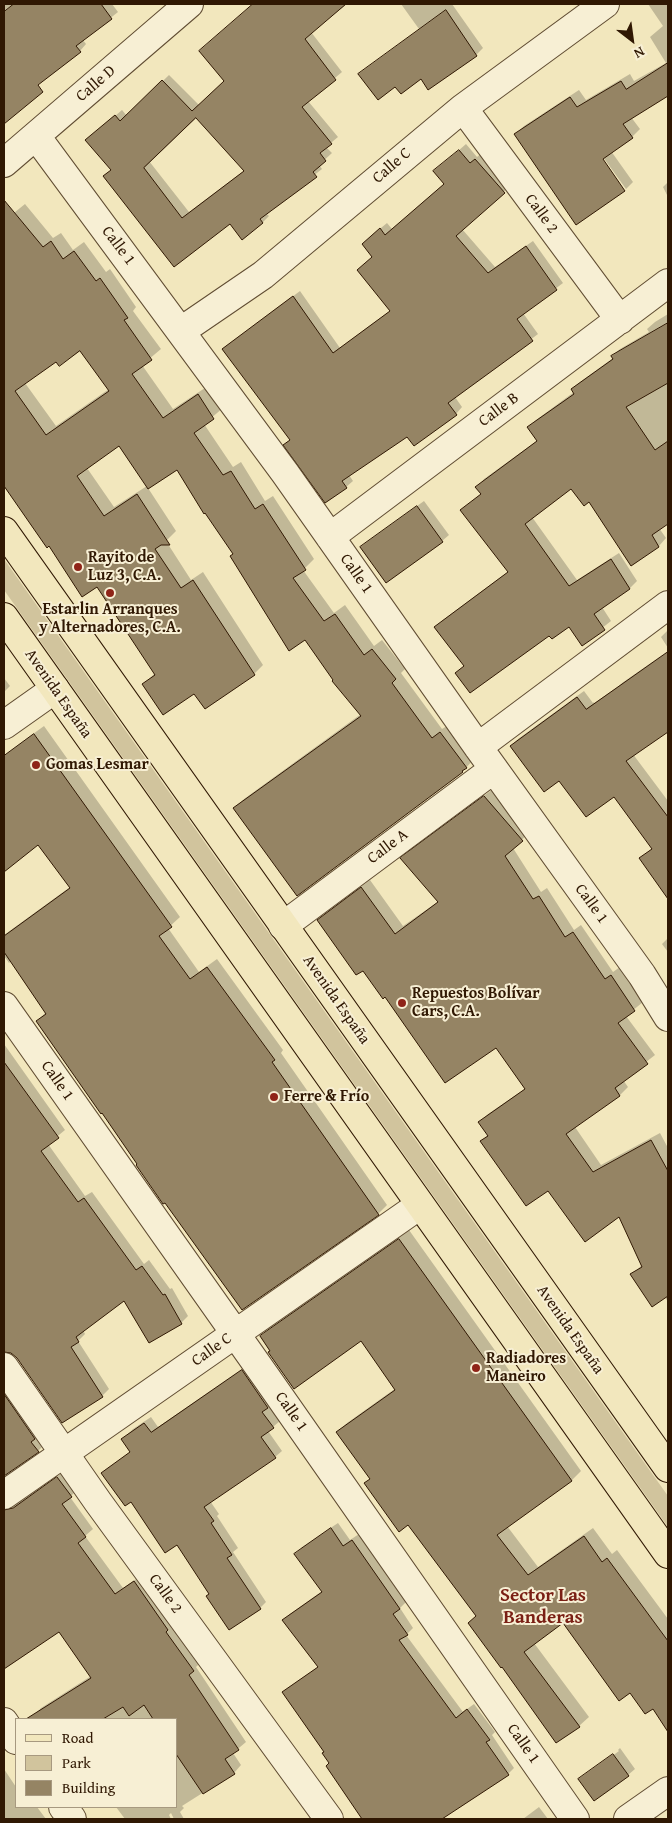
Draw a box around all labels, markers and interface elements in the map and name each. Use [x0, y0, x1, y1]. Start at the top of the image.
north arrow [607, 15, 657, 65]
text: N [630, 42, 649, 64]
street label: Calle D [72, 62, 120, 106]
street label: Calle C [369, 144, 415, 188]
street label: Calle 2 [520, 191, 562, 237]
street label: Calle 1 [97, 223, 139, 269]
street label: Calle B [475, 389, 523, 431]
place label: Rayito de Luz 3, C.A. [88, 548, 161, 586]
street label: Calle 1 [336, 550, 376, 598]
marker: Rayito de Luz 3, C.A. [72, 561, 84, 573]
marker: Estarlin Arranques y Alternadores, C.A. [104, 587, 116, 599]
place label: Estarlin Arranques y Alternadores, C.A. [39, 600, 181, 638]
street label: Avenida España [20, 646, 96, 742]
place label: Gomas Lesmar [46, 755, 149, 775]
marker: Gomas Lesmar [30, 759, 42, 771]
street label: Calle A [364, 825, 412, 869]
street label: Calle 1 [570, 881, 612, 927]
street label: Avenida España [298, 952, 374, 1048]
place label: Repuestos Bolívar Cars, C.A. [412, 984, 540, 1022]
marker: Repuestos Bolívar Cars, C.A. [396, 997, 408, 1009]
street label: Calle 1 [37, 1057, 77, 1105]
place label: Ferre & Frío [284, 1087, 369, 1107]
marker: Ferre & Frío [268, 1091, 280, 1103]
street label: Avenida España [532, 1282, 608, 1378]
street label: Calle C [188, 1329, 236, 1371]
place label: Radiadores Maneiro [486, 1349, 566, 1387]
marker: Radiadores Maneiro [470, 1362, 482, 1374]
street label: Calle 1 [271, 1388, 311, 1436]
street label: Calle 2 [144, 1571, 186, 1617]
district label: Sector Las Banderas [500, 1585, 586, 1629]
legend [15, 1718, 178, 1808]
street label: Calle 1 [503, 1720, 543, 1768]
text: Road [62, 1727, 93, 1748]
text: Park [62, 1752, 91, 1773]
text: Building [62, 1777, 115, 1798]

